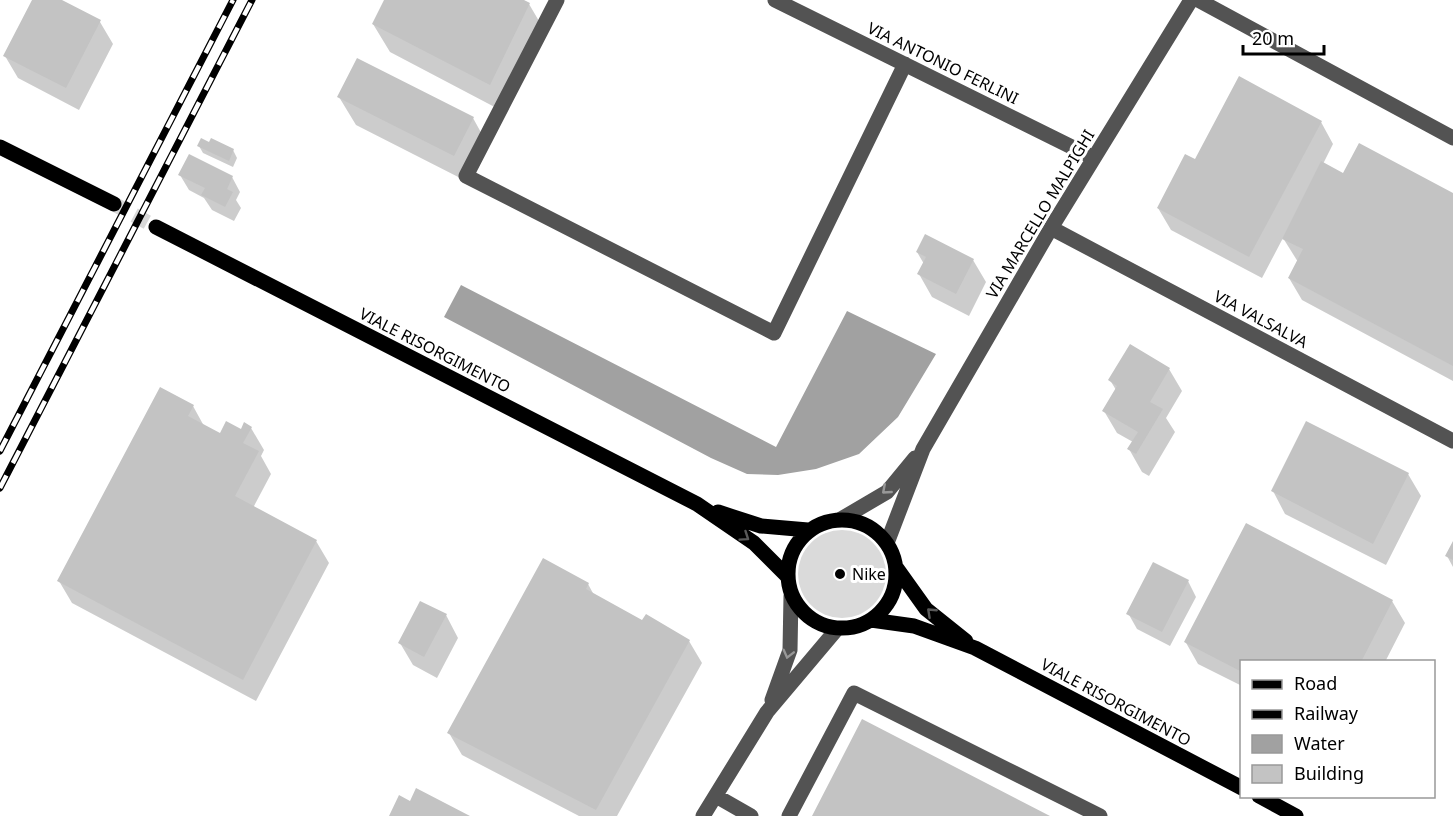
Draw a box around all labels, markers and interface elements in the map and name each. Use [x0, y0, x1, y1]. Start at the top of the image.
street label: VIA ANTONIO FERLINI [864, 17, 1022, 109]
scale bar [1243, 18, 1324, 56]
text: 20 m [1252, 26, 1294, 50]
street label: VIA MARCELLO MALPIGHI [981, 125, 1099, 303]
street label: VIA VALSALVA [1210, 285, 1312, 353]
street label: VIALE RISORGIMENTO [356, 302, 514, 398]
one-way arrow [882, 482, 893, 493]
one-way arrow [739, 529, 749, 541]
place label: Nike [852, 563, 886, 585]
marker: Nike [833, 567, 847, 581]
one-way arrow [928, 608, 938, 619]
one-way arrow [782, 649, 795, 659]
street label: VIALE RISORGIMENTO [1037, 653, 1195, 751]
legend [1240, 660, 1435, 798]
text: Road [1294, 671, 1337, 695]
text: Railway [1294, 701, 1359, 725]
text: Water [1294, 731, 1345, 755]
text: Building [1294, 761, 1364, 785]

